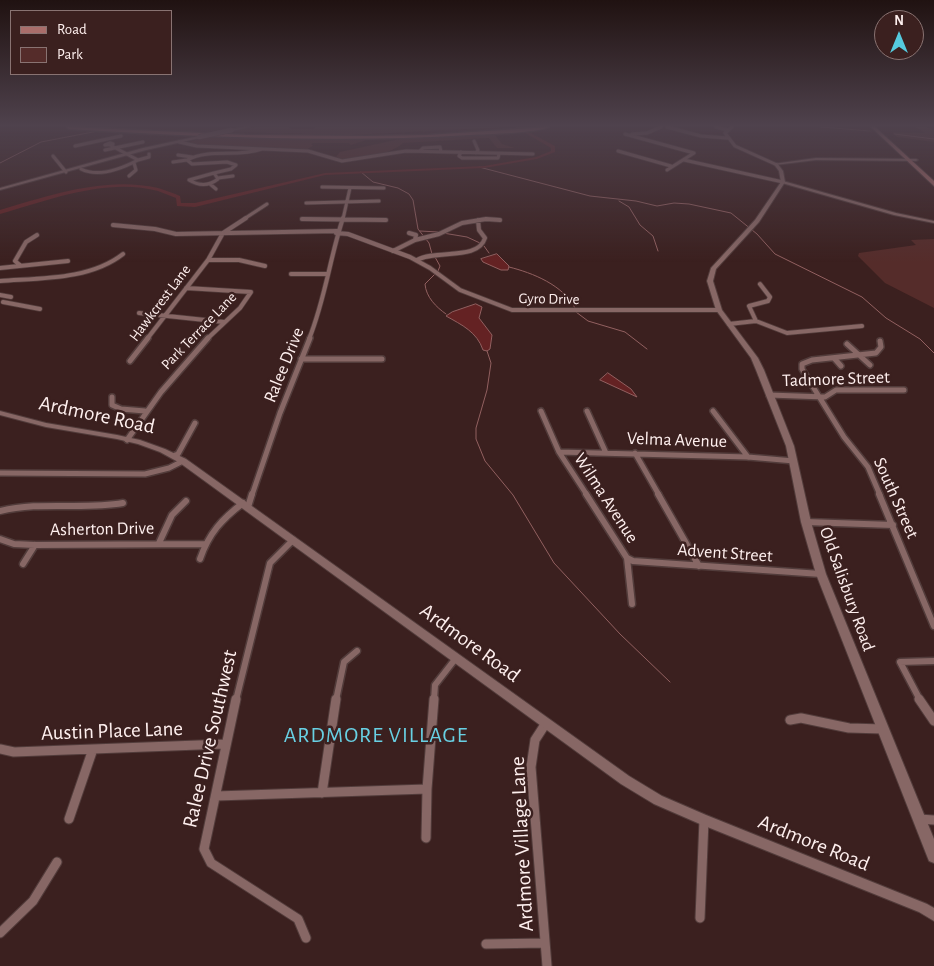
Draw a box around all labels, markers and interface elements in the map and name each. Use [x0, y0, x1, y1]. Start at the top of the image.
legend [10, 10, 172, 75]
north arrow [874, 10, 924, 60]
text: N [894, 14, 904, 28]
text: Road [57, 22, 87, 37]
text: Park [57, 47, 83, 62]
street label: Hawkcrest Lane [125, 261, 195, 345]
street label: Park Terrace Lane [157, 288, 241, 374]
street label: Gyro Drive [518, 289, 580, 309]
street label: Ralee Drive [259, 324, 309, 406]
street label: Tadmore Street [782, 366, 890, 392]
street label: Ardmore Road [37, 390, 157, 440]
street label: Velma Avenue [627, 427, 727, 453]
street label: Wilma Avenue [569, 449, 643, 547]
street label: South Street [869, 454, 923, 542]
street label: Asherton Drive [50, 517, 154, 541]
street label: Old Salisbury Road [814, 524, 880, 654]
street label: Advent Street [677, 539, 773, 567]
street label: Ardmore Road [415, 598, 525, 688]
street label: Ralee Drive Southwest [177, 648, 243, 830]
street label: Austin Place Lane [41, 716, 183, 746]
district label: ARDMORE VILLAGE [282, 722, 470, 748]
street label: Ardmore Village Lane [505, 756, 539, 932]
street label: Ardmore Road [755, 809, 873, 877]

